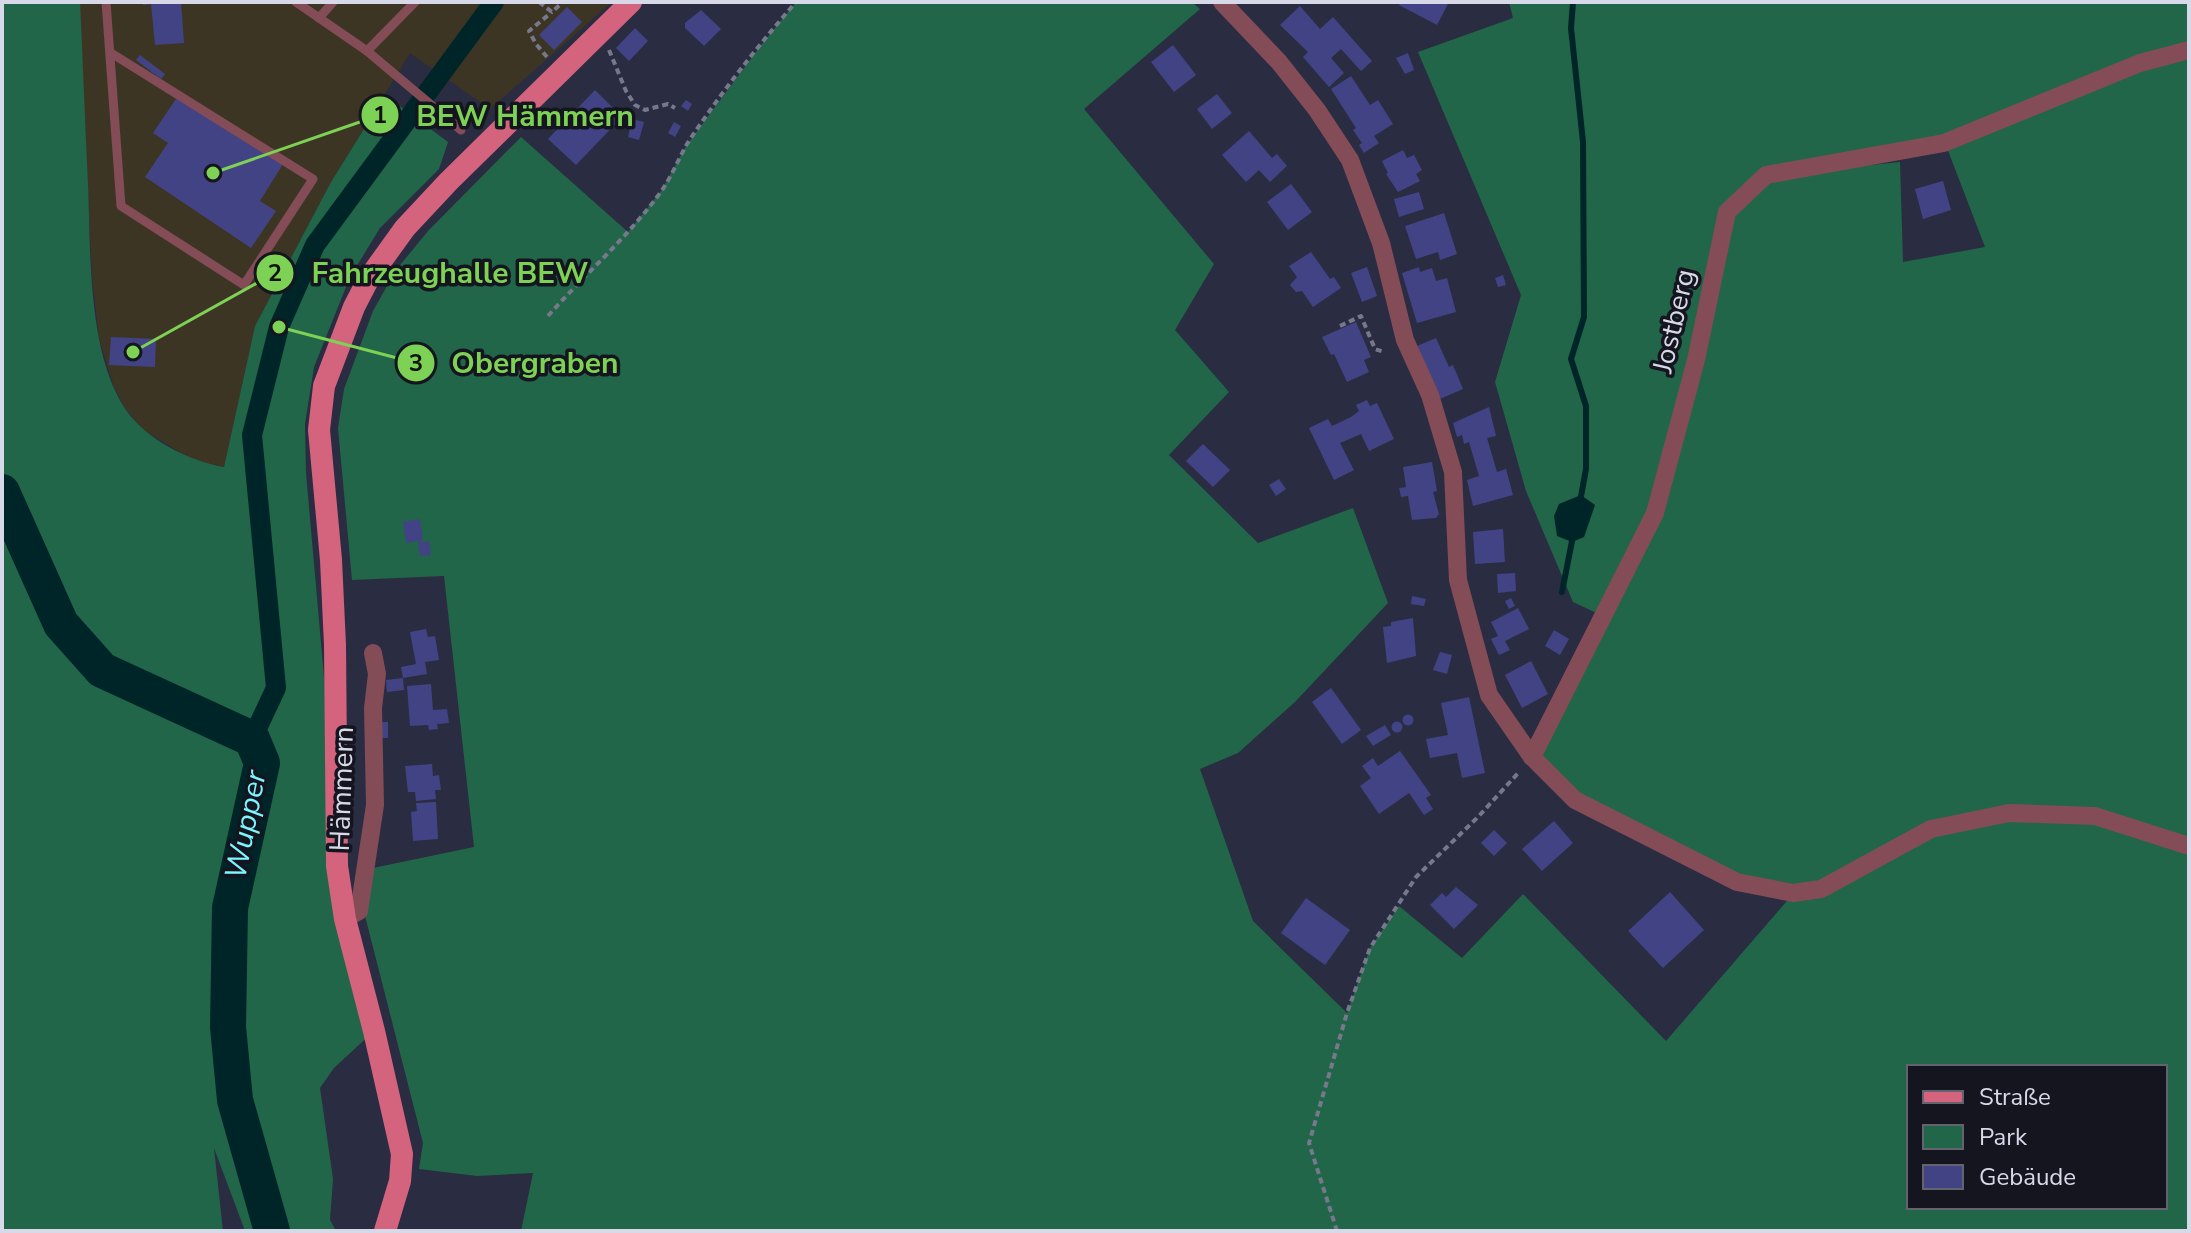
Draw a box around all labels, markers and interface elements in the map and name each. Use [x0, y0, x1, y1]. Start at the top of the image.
callout: BEW Hämmern [360, 88, 649, 142]
text: BEW Hämmern [416, 96, 634, 137]
text: 1 [373, 99, 387, 131]
callout: Fahrzeughalle BEW [255, 246, 604, 300]
text: Fahrzeughalle BEW [312, 253, 588, 294]
text: 2 [268, 257, 282, 289]
street label: Jostberg [1643, 265, 1704, 378]
callout: Obergraben [396, 336, 635, 390]
text: Obergraben [451, 343, 619, 384]
text: 3 [409, 347, 423, 379]
street label: Hämmern [321, 726, 363, 852]
water label: Wupper [215, 766, 277, 883]
legend [1907, 1065, 2167, 1209]
text: Straße [1979, 1081, 2051, 1113]
text: Park [1979, 1121, 2028, 1153]
text: Gebäude [1979, 1161, 2076, 1193]

